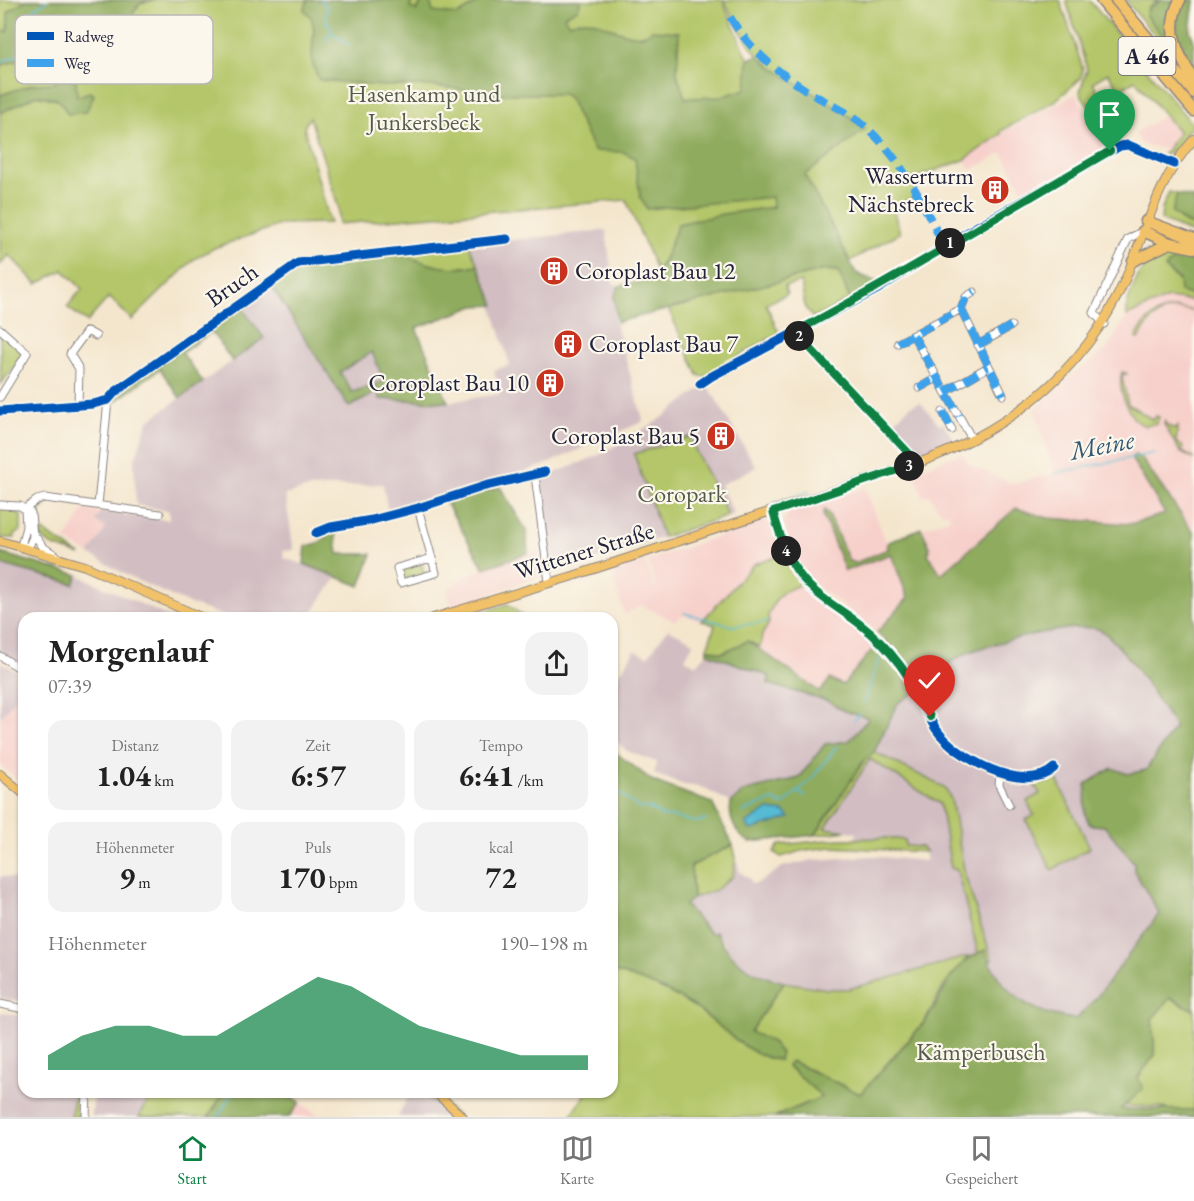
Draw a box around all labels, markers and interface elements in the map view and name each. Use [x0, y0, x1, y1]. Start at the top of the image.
legend [15, 15, 213, 84]
text: Radweg [64, 26, 115, 47]
road number: A 46 [1118, 37, 1176, 75]
text: Weg [64, 53, 91, 74]
park label: Hasenkamp und Junkersbeck [347, 78, 501, 137]
pin [1084, 89, 1135, 151]
icon: arrive [1093, 98, 1126, 131]
place label: Wasserturm Nächstebreck [848, 160, 975, 219]
building icon: Wasserturm Nächstebreck [979, 174, 1011, 206]
pin: 1 [935, 228, 965, 258]
text: 1 [946, 232, 954, 253]
building icon: Coroplast Bau 12 [538, 255, 570, 287]
place label: Coroplast Bau 12 [575, 255, 736, 286]
street label: Bruch [200, 256, 264, 314]
pin: 2 [784, 321, 814, 351]
text: 2 [795, 325, 803, 346]
building icon: Coroplast Bau 7 [552, 328, 584, 360]
place label: Coroplast Bau 7 [589, 328, 738, 359]
place label: Coroplast Bau 10 [369, 367, 529, 398]
building icon: Coroplast Bau 10 [534, 367, 566, 399]
place label: Coroplast Bau 5 [551, 420, 700, 451]
building icon: Coroplast Bau 5 [705, 420, 737, 452]
water label: Meine [1065, 422, 1138, 468]
pin: 3 [894, 451, 924, 481]
text: 3 [905, 455, 913, 476]
park label: Coropark [637, 478, 728, 509]
street label: Wittener Straße [510, 515, 657, 586]
pin: 4 [771, 536, 801, 566]
text: 4 [782, 540, 790, 561]
text: Morgenlauf [48, 629, 210, 672]
button: share [525, 632, 588, 695]
pin [904, 655, 955, 717]
icon: check [913, 664, 946, 697]
text: 07:39 [48, 673, 91, 699]
text: Distanz [111, 735, 159, 756]
text: Zeit [306, 735, 330, 756]
text: Tempo [479, 735, 523, 756]
text: 1.04 [96, 756, 151, 795]
text: 6:57 [290, 756, 346, 795]
text: 6:41 [458, 756, 514, 795]
text: km [151, 770, 174, 791]
text: /km [514, 770, 544, 791]
text: Höhenmeter [96, 837, 174, 858]
text: Puls [305, 837, 331, 858]
text: kcal [489, 837, 513, 858]
text: 9 [119, 858, 135, 897]
text: 170 [278, 858, 326, 897]
text: 72 [485, 858, 517, 897]
text: m [135, 872, 151, 893]
text: bpm [326, 872, 358, 893]
text: Höhenmeter [48, 930, 147, 956]
text: 190–198 m [500, 930, 588, 956]
park label: Kämperbusch [916, 1036, 1046, 1067]
tab: Start [176, 1132, 209, 1189]
tab: Karte [560, 1132, 594, 1189]
tab: Gespeichert [945, 1132, 1018, 1189]

